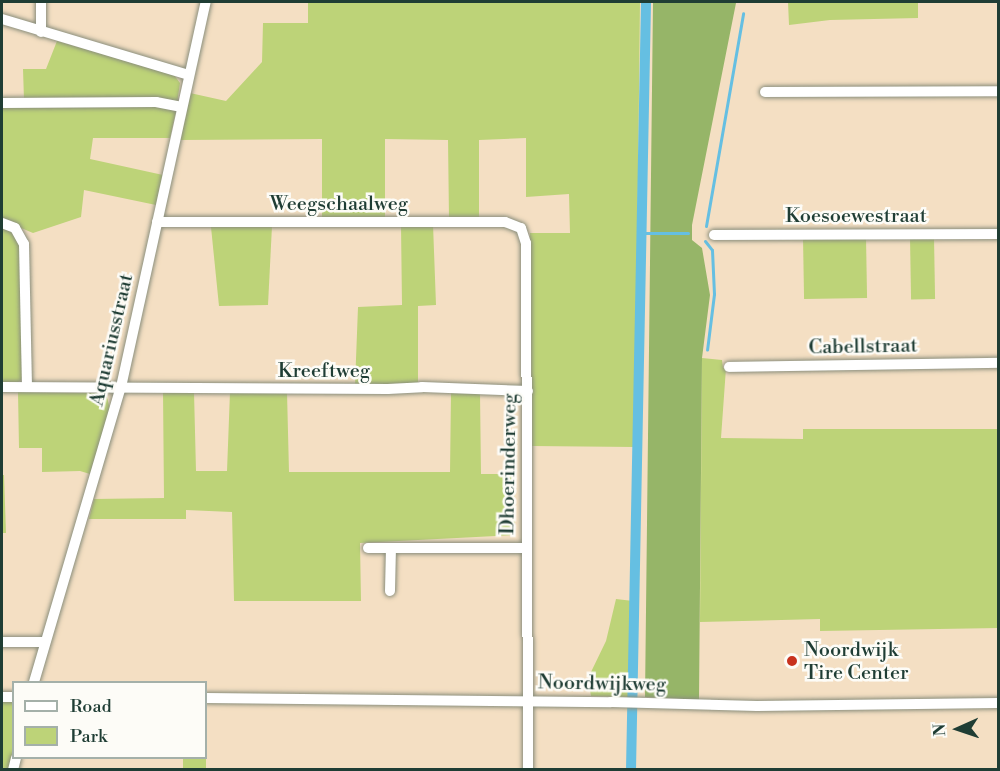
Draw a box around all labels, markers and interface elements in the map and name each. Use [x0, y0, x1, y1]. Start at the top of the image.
street label: Weegschaalweg [270, 192, 408, 216]
street label: Koesoewestraat [785, 204, 927, 228]
street label: Aquariusstraat [85, 272, 139, 408]
street label: Cabellstraat [808, 334, 918, 360]
street label: Kreeftweg [278, 359, 370, 383]
street label: Dhoerinderweg [496, 393, 522, 535]
place label: Noordwijk Tire Center [804, 638, 909, 685]
marker: Noordwijk Tire Center [785, 654, 799, 668]
street label: Noordwijkweg [538, 671, 666, 697]
legend [12, 681, 207, 759]
text: Road [70, 695, 112, 718]
north arrow [928, 699, 988, 759]
text: N [930, 723, 950, 737]
text: Park [70, 725, 107, 748]

